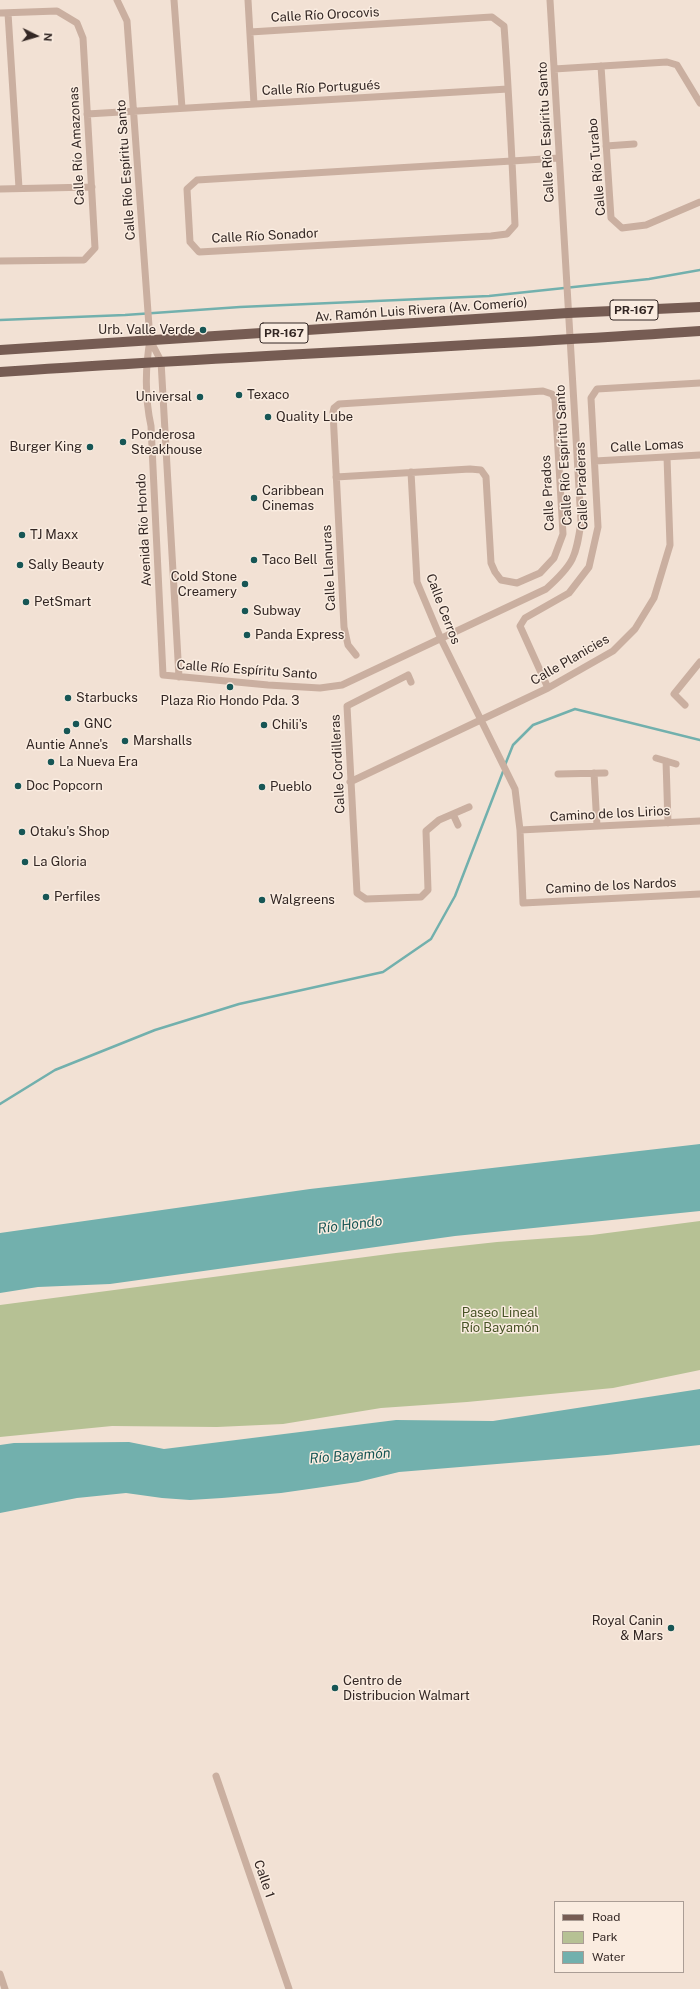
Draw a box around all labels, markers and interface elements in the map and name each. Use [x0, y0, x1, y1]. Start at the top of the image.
street label: Calle Río Orocovis [270, 4, 380, 26]
north arrow [16, 16, 56, 56]
text: N [42, 32, 54, 42]
street label: Calle Río Espíritu Santo [535, 61, 557, 203]
street label: Calle Río Portugués [261, 77, 381, 99]
street label: Calle Río Amazonas [66, 86, 88, 206]
street label: Calle Río Espíritu Santo [113, 99, 139, 241]
street label: Calle Río Turabo [585, 117, 609, 217]
street label: Calle Río Sonador [211, 225, 319, 247]
street label: Av. Ramón Luis Rivera (Av. Comerío) [314, 295, 528, 325]
road number: PR-167 [610, 300, 658, 320]
place label: Urb. Valle Verde [98, 322, 195, 338]
road number: PR-167 [260, 323, 308, 343]
marker: Urb. Valle Verde [198, 325, 208, 335]
street label: Calle Río Espíritu Santo [553, 384, 575, 526]
place label: Texaco [247, 387, 289, 403]
place label: Universal [136, 389, 192, 405]
marker: Texaco [234, 390, 244, 400]
marker: Universal [195, 392, 205, 402]
place label: Quality Lube [276, 409, 353, 425]
marker: Quality Lube [263, 412, 273, 422]
place label: Ponderosa Steakhouse [131, 427, 202, 458]
street label: Calle Lomas [610, 436, 684, 456]
marker: Ponderosa Steakhouse [118, 437, 128, 447]
place label: Burger King [10, 439, 82, 455]
marker: Burger King [85, 442, 95, 452]
street label: Calle Praderas [573, 442, 591, 530]
street label: Calle Prados [538, 455, 558, 531]
street label: Avenida Río Hondo [133, 473, 155, 587]
place label: Caribbean Cinemas [262, 483, 324, 514]
marker: Caribbean Cinemas [249, 493, 259, 503]
street label: Calle Llanuras [319, 525, 339, 611]
place label: TJ Maxx [30, 527, 78, 543]
marker: TJ Maxx [17, 530, 27, 540]
place label: Taco Bell [262, 552, 317, 568]
marker: Taco Bell [249, 555, 259, 565]
place label: Sally Beauty [28, 557, 104, 573]
marker: Sally Beauty [15, 560, 25, 570]
place label: Cold Stone Creamery [171, 569, 237, 600]
street label: Calle Cerros [422, 572, 464, 646]
marker: Cold Stone Creamery [240, 579, 250, 589]
place label: PetSmart [34, 594, 91, 610]
marker: PetSmart [21, 597, 31, 607]
place label: Subway [253, 603, 301, 619]
marker: Subway [240, 606, 250, 616]
place label: Panda Express [255, 627, 344, 643]
marker: Panda Express [242, 630, 252, 640]
street label: Calle Planicies [528, 631, 612, 689]
street label: Calle Río Espíritu Santo [176, 657, 318, 683]
marker: Plaza Rio Hondo Pda. 3 [225, 682, 235, 692]
place label: Starbucks [76, 690, 138, 706]
marker: Starbucks [63, 693, 73, 703]
place label: Plaza Rio Hondo Pda. 3 [161, 693, 299, 709]
street label: Calle Cordilleras [328, 714, 348, 814]
place label: GNC [84, 716, 112, 732]
place label: Chili's [272, 717, 308, 733]
marker: GNC [71, 719, 81, 729]
marker: Chili's [259, 720, 269, 730]
marker: Auntie Anne's [62, 726, 72, 736]
place label: Marshalls [133, 733, 192, 749]
marker: Marshalls [120, 736, 130, 746]
place label: Auntie Anne's [26, 737, 108, 753]
place label: La Nueva Era [59, 754, 138, 770]
marker: La Nueva Era [46, 757, 56, 767]
place label: Doc Popcorn [26, 778, 103, 794]
place label: Pueblo [270, 779, 312, 795]
marker: Doc Popcorn [13, 781, 23, 791]
marker: Pueblo [257, 782, 267, 792]
street label: Camino de los Lirios [549, 803, 671, 825]
place label: Otaku's Shop [30, 824, 110, 840]
marker: Otaku's Shop [17, 827, 27, 837]
place label: La Gloria [33, 854, 87, 870]
marker: La Gloria [20, 857, 30, 867]
street label: Camino de los Nardos [545, 875, 677, 897]
place label: Perfiles [54, 889, 100, 905]
marker: Perfiles [41, 892, 51, 902]
place label: Walgreens [270, 892, 335, 908]
marker: Walgreens [257, 895, 267, 905]
water label: Río Hondo [317, 1213, 383, 1237]
park label: Paseo Lineal Río Bayamón [461, 1305, 539, 1336]
water label: Río Bayamón [309, 1445, 391, 1467]
place label: Royal Canin & Mars [592, 1613, 663, 1644]
marker: Royal Canin & Mars [666, 1623, 676, 1633]
place label: Centro de Distribucion Walmart [343, 1673, 470, 1704]
marker: Centro de Distribucion Walmart [330, 1683, 340, 1693]
street label: Calle 1 [250, 1858, 278, 1900]
legend [554, 1901, 684, 1973]
text: Road [592, 1910, 620, 1924]
text: Park [592, 1930, 618, 1944]
text: Water [592, 1950, 625, 1964]

